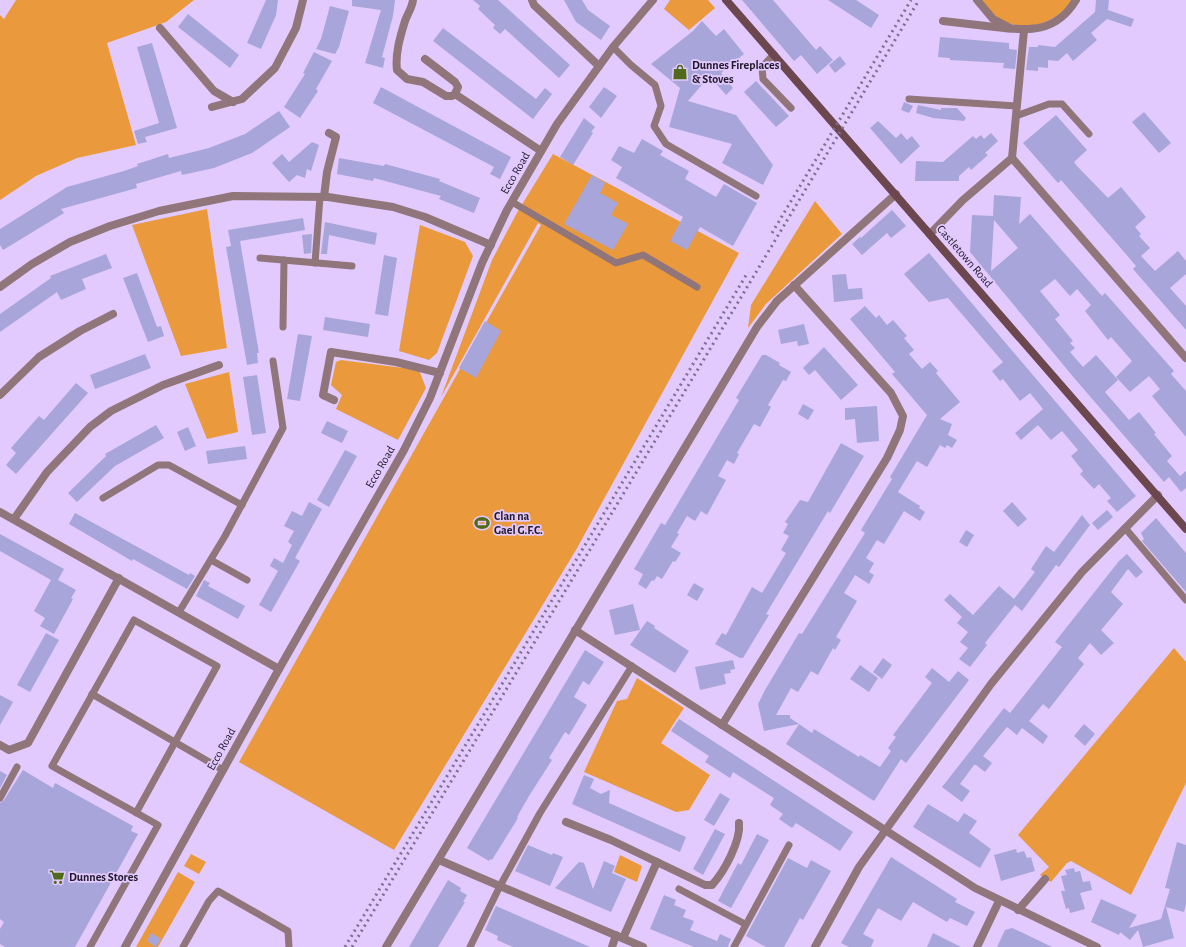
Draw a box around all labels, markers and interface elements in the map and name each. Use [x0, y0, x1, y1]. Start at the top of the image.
place label: Dunnes Fireplaces & Stoves [692, 59, 780, 85]
shop icon: Dunnes Fireplaces & Stoves [671, 63, 689, 81]
street label: Ecco Road [498, 150, 532, 196]
street label: Castletown Road [935, 223, 995, 289]
street label: Ecco Road [363, 444, 397, 490]
place label: Clan na Gael G.F.C. [494, 510, 543, 536]
sports icon: Clan na Gael G.F.C. [473, 514, 491, 532]
street label: Ecco Road [204, 726, 238, 772]
supermarket icon: Dunnes Stores [48, 868, 66, 886]
place label: Dunnes Stores [69, 871, 138, 883]

